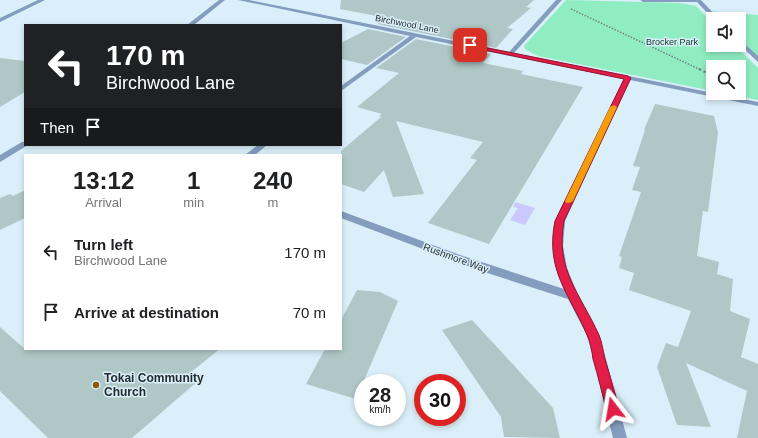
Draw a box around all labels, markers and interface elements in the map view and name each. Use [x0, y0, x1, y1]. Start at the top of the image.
map controls [706, 12, 746, 100]
button: sound [706, 12, 746, 52]
street label: Birchwood Lane [374, 13, 440, 35]
pin [453, 28, 487, 62]
icon: arrive [459, 34, 481, 56]
park label: Brocker Park [646, 37, 699, 47]
icon: left [40, 40, 92, 92]
text: 170 m [106, 40, 185, 71]
button: search [706, 60, 746, 100]
text: Birchwood Lane [106, 73, 235, 93]
icon: arrive [82, 116, 104, 138]
text: Then [40, 119, 74, 136]
text: 13:12 [73, 167, 134, 194]
text: 1 [187, 167, 200, 194]
text: 240 [253, 167, 293, 194]
text: Arrival [85, 195, 122, 210]
text: min [183, 195, 204, 210]
text: m [268, 195, 278, 210]
text: Turn left [74, 236, 133, 253]
icon: left [40, 241, 62, 263]
street label: Rushmore Way [422, 241, 490, 275]
text: 170 m [284, 244, 326, 261]
text: Birchwood Lane [74, 253, 167, 268]
icon: arrive [40, 301, 62, 323]
text: Arrive at destination [74, 304, 219, 321]
text: 70 m [293, 304, 326, 321]
place label: Tokai Community Church [104, 371, 204, 399]
speed limit sign: 30 [414, 374, 466, 426]
marker: Tokai Community Church [91, 380, 101, 390]
text: 28 [369, 384, 391, 406]
position arrow [592, 388, 634, 430]
text: km/h [369, 404, 391, 415]

